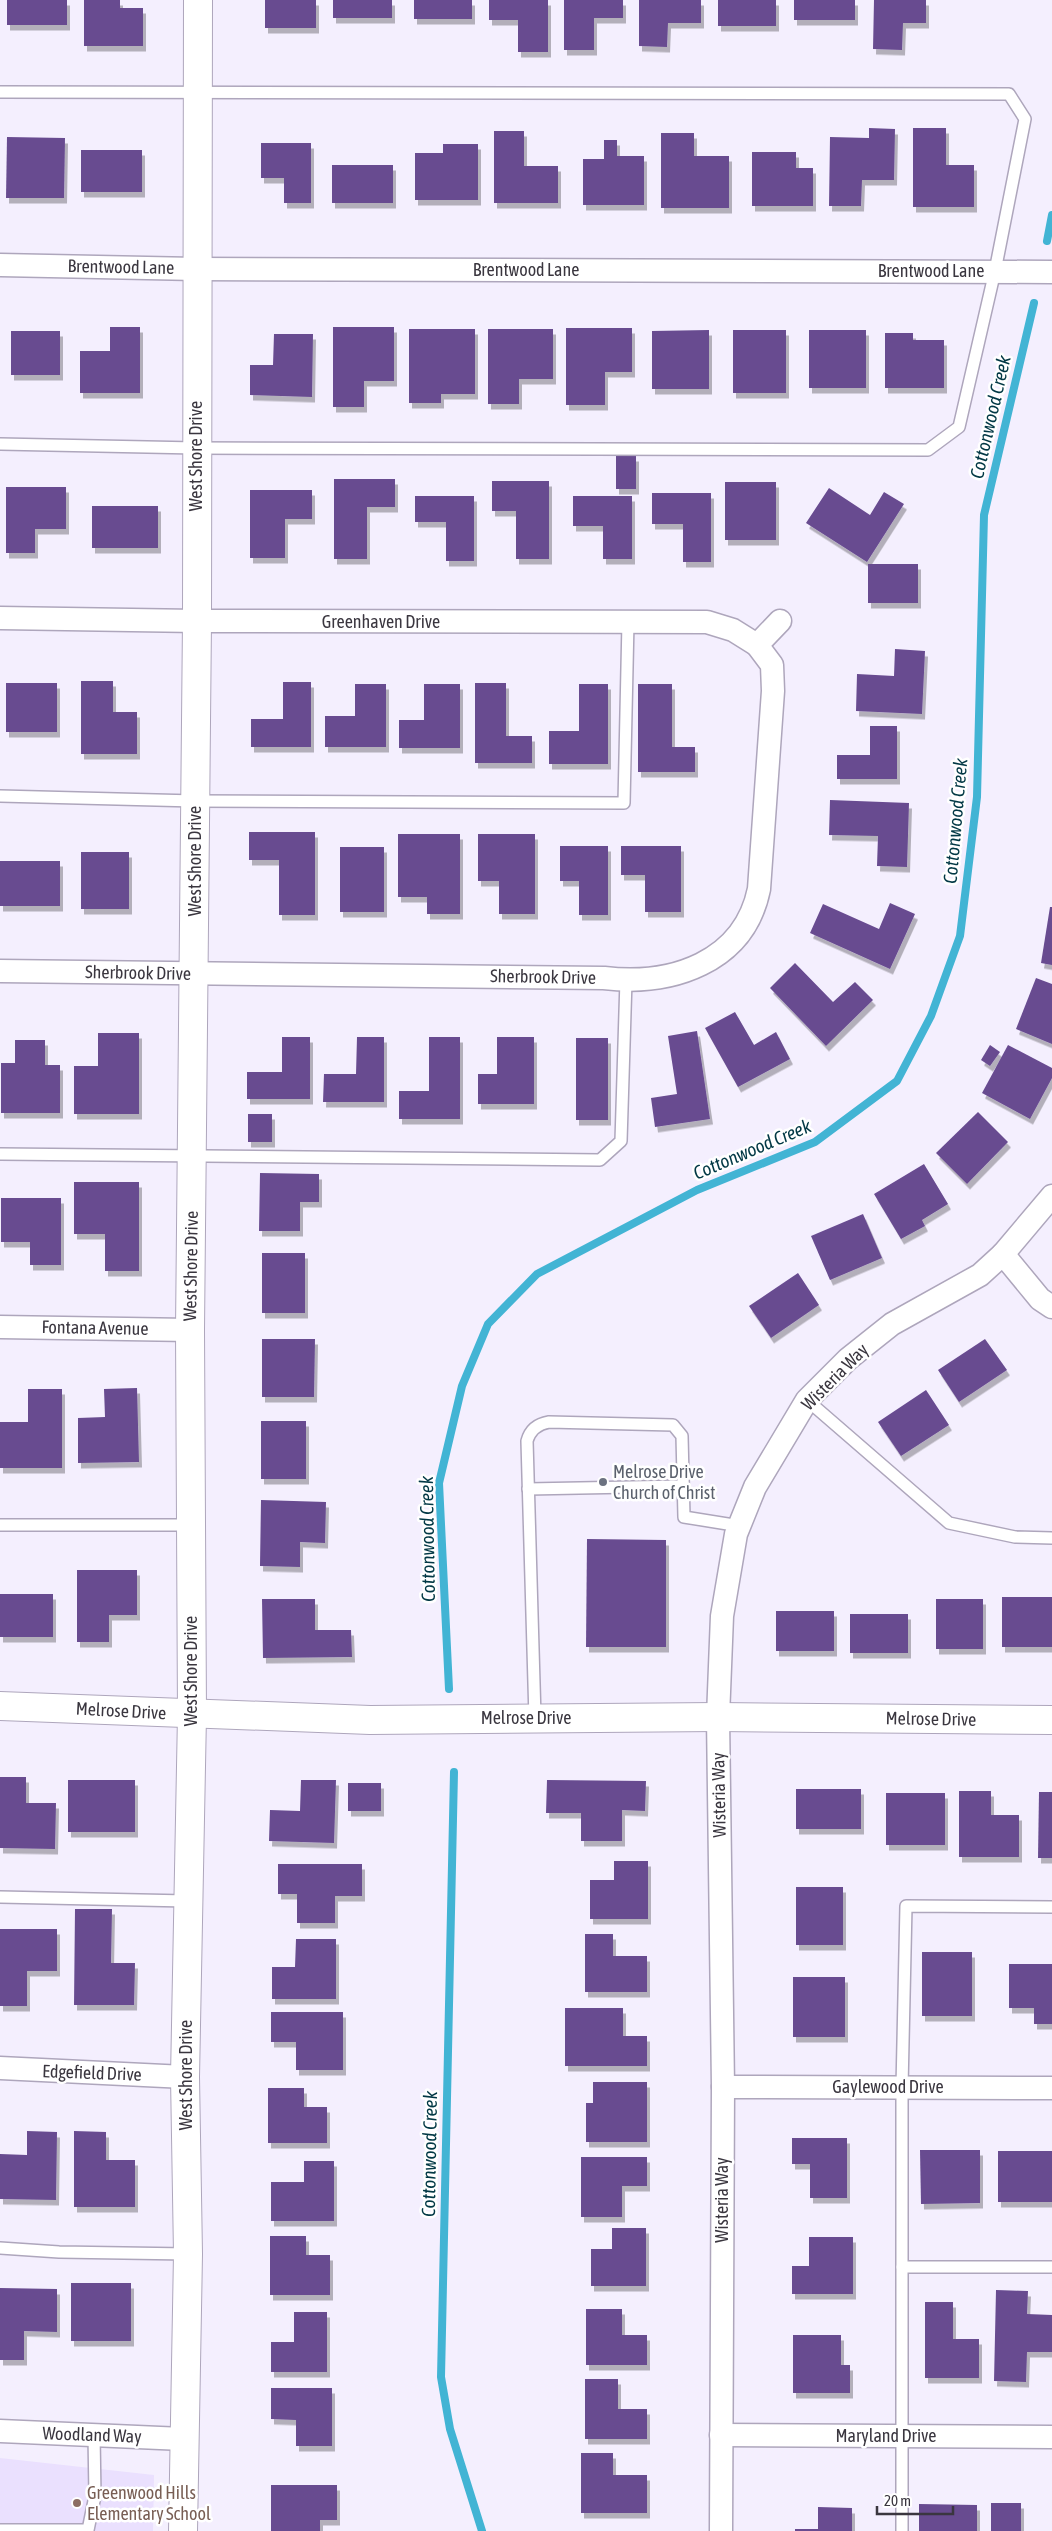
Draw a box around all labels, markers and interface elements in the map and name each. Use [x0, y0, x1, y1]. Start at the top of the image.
street label: Brentwood Lane [68, 255, 175, 278]
street label: Brentwood Lane [473, 259, 579, 280]
street label: Brentwood Lane [878, 260, 984, 281]
water label: Cottonwood Creek [965, 353, 1015, 481]
street label: West Shore Drive [185, 401, 206, 511]
street label: Greenhaven Drive [322, 611, 440, 632]
water label: Cottonwood Creek [939, 757, 971, 885]
street label: West Shore Drive [184, 806, 205, 916]
street label: Sherbrook Drive [85, 961, 191, 984]
street label: Sherbrook Drive [490, 965, 596, 988]
water label: Cottonwood Creek [690, 1114, 815, 1184]
street label: West Shore Drive [179, 1211, 202, 1321]
street label: Fontana Avenue [41, 1316, 149, 1339]
street label: Wisteria Way [797, 1339, 872, 1414]
place label: Melrose Drive Church of Christ [613, 1461, 715, 1503]
water label: Cottonwood Creek [415, 1475, 439, 1602]
marker: Melrose Drive Church of Christ [597, 1476, 609, 1488]
street label: West Shore Drive [180, 1616, 201, 1726]
street label: Melrose Drive [75, 1698, 167, 1723]
street label: Melrose Drive [481, 1707, 571, 1728]
street label: Melrose Drive [885, 1707, 977, 1730]
street label: Wisteria Way [707, 1752, 730, 1838]
street label: West Shore Drive [175, 2020, 196, 2130]
street label: Edgefield Drive [42, 2060, 142, 2085]
street label: Gaylewood Drive [832, 2076, 944, 2097]
water label: Cottonwood Creek [417, 2090, 441, 2217]
street label: Wisteria Way [711, 2157, 732, 2243]
street label: Woodland Way [42, 2422, 142, 2447]
street label: Maryland Drive [836, 2425, 936, 2446]
place label: Greenwood Hills Elementary School [87, 2482, 211, 2524]
scale bar [877, 2484, 953, 2516]
text: 20 m [884, 2492, 911, 2509]
marker: Greenwood Hills Elementary School [71, 2497, 83, 2509]

